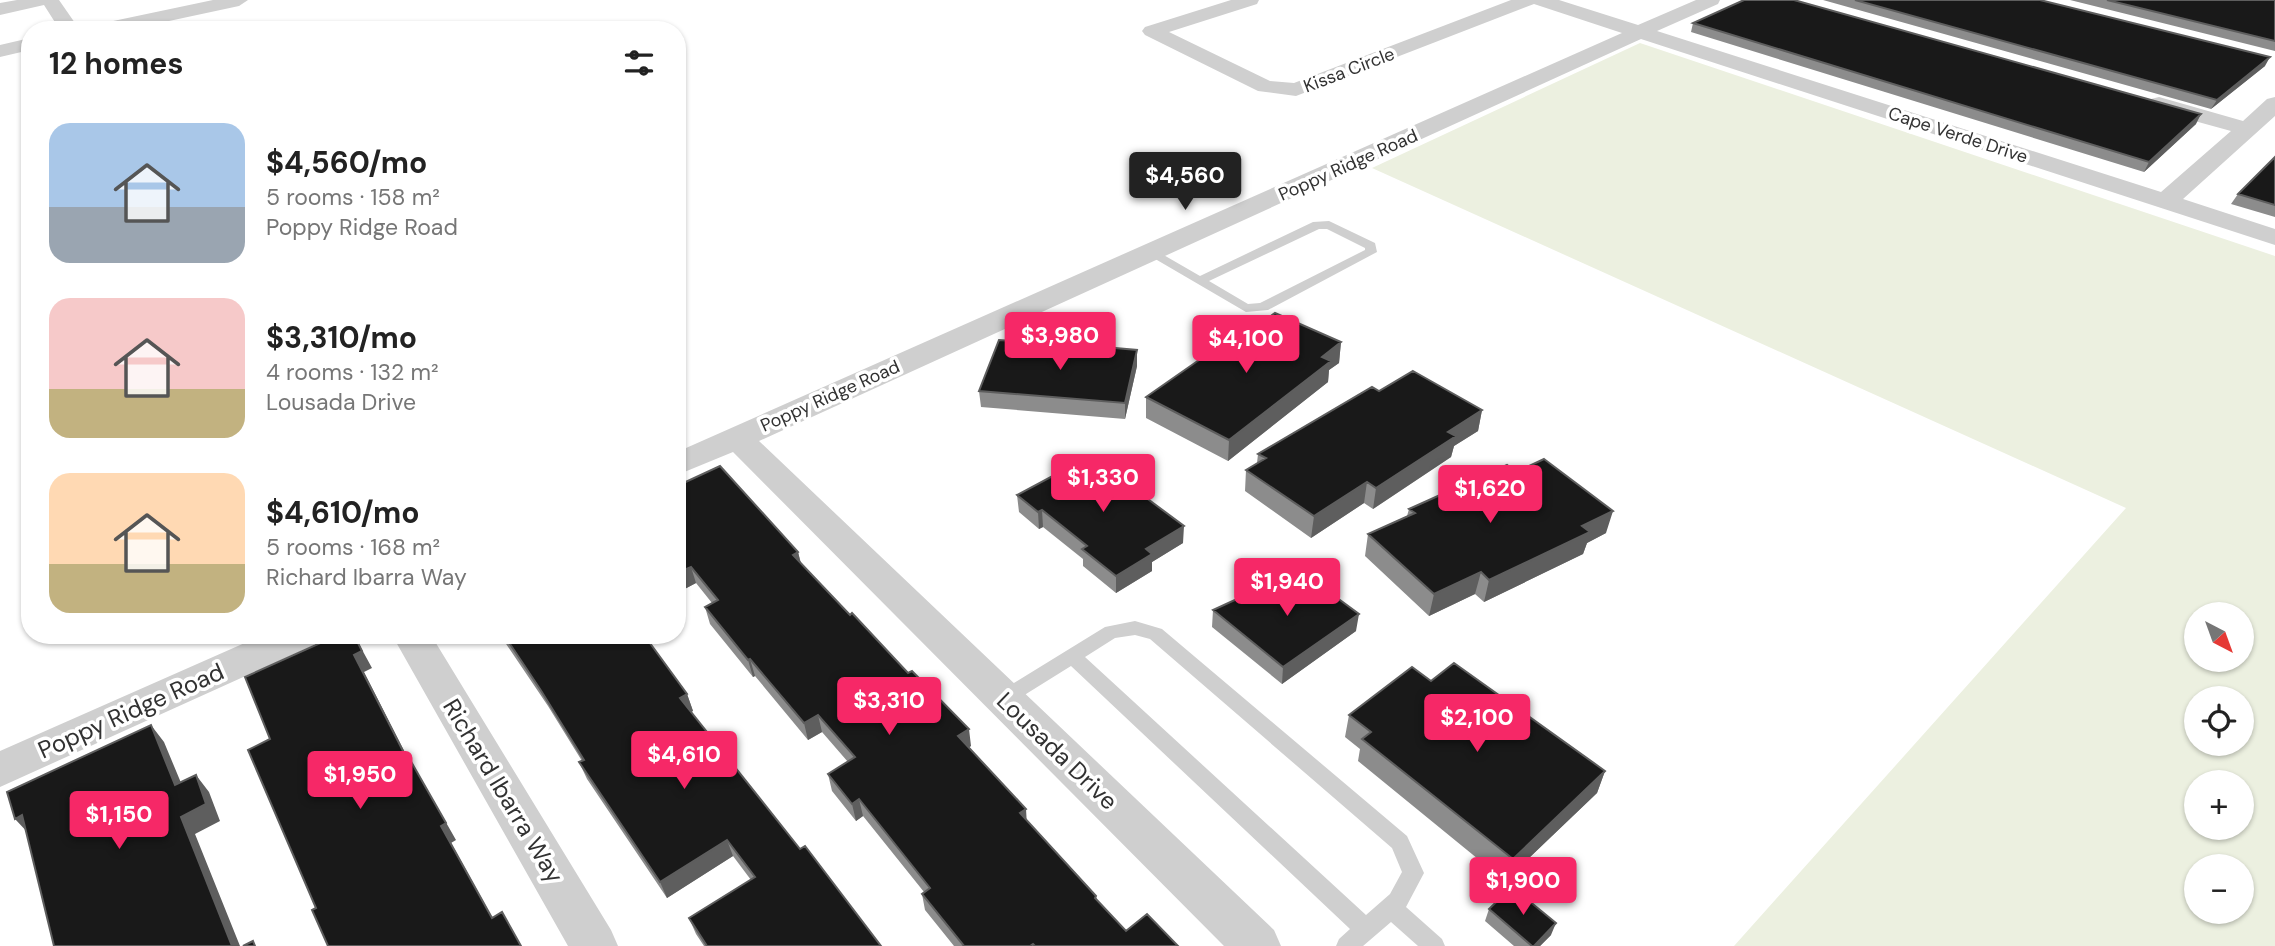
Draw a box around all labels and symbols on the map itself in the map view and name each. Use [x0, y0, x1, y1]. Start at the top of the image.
street label: Kissa Circle [1300, 42, 1398, 98]
street label: Cape Verde Drive [1885, 101, 2031, 169]
street label: Poppy Ridge Road [1275, 124, 1421, 206]
pin: $4,560 [1128, 152, 1242, 212]
pin: $3,980 [1003, 312, 1117, 372]
pin: $4,100 [1189, 316, 1303, 375]
street label: Poppy Ridge Road [757, 355, 903, 437]
pin: $1,330 [1046, 454, 1160, 514]
pin: $1,620 [1433, 466, 1547, 525]
pin: $1,940 [1230, 558, 1344, 618]
north arrow [2184, 602, 2254, 672]
street label: Poppy Ridge Road [33, 656, 229, 765]
pin: $3,310 [832, 678, 946, 737]
street label: Lousada Drive [990, 685, 1124, 816]
street label: Richard Ibarra Way [436, 693, 571, 888]
pin: $2,100 [1420, 694, 1534, 754]
pin: $4,610 [627, 732, 741, 791]
pin: $1,950 [303, 752, 417, 811]
pin: $1,150 [62, 792, 176, 851]
pin: $1,900 [1466, 858, 1580, 917]

